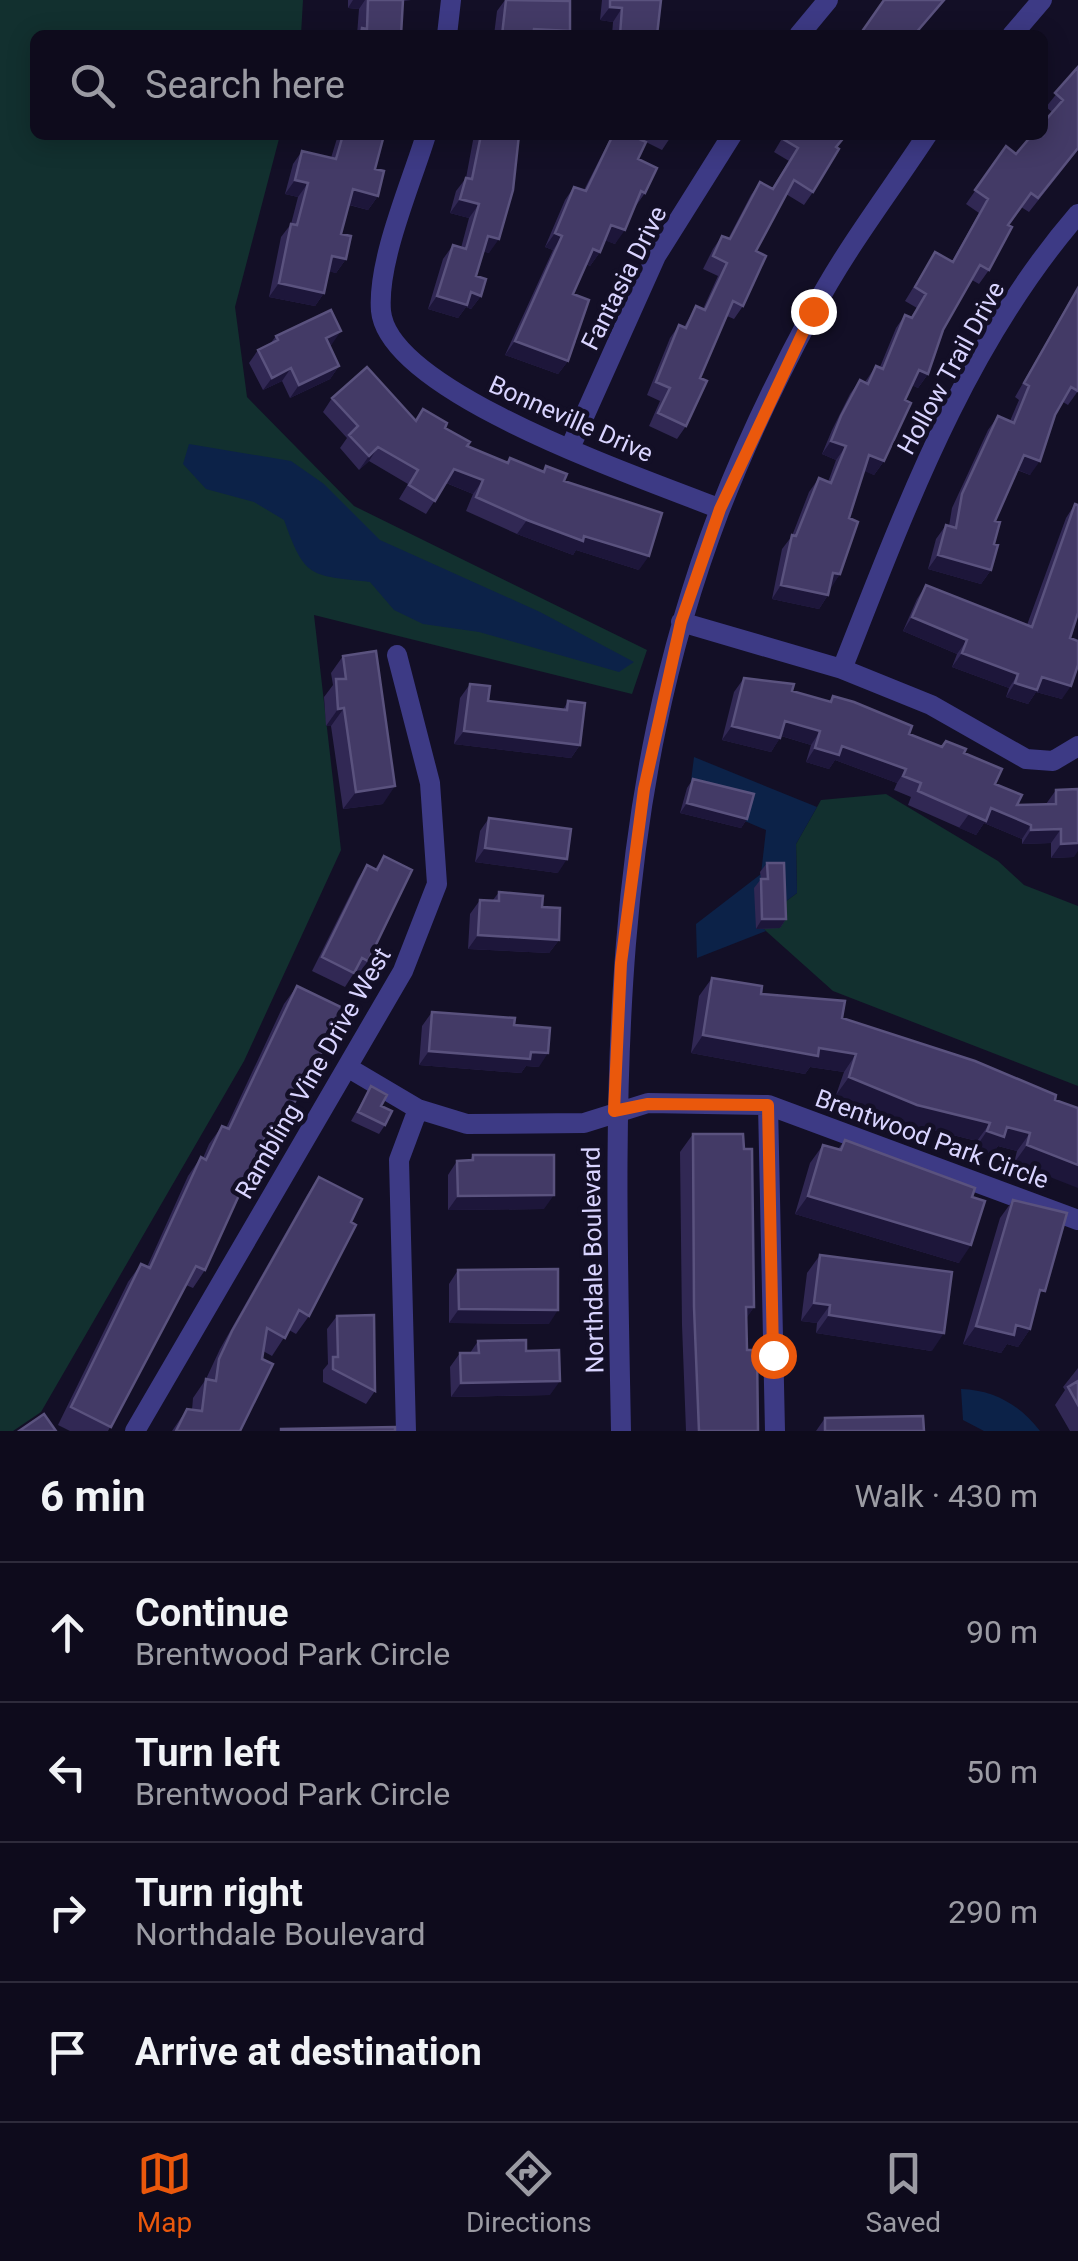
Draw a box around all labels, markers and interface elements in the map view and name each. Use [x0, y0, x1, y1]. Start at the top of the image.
search box [30, 30, 1048, 140]
icon: search [65, 58, 120, 113]
text: Search here [145, 63, 345, 107]
street label: Fantasia Drive [575, 201, 673, 355]
street label: Hollow Trail Drive [892, 277, 1010, 459]
route end [791, 289, 837, 335]
street label: Bonneville Drive [484, 370, 658, 468]
street label: Rambling Vine Drive West [229, 942, 397, 1204]
street label: Brentwood Park Circle [811, 1083, 1053, 1195]
street label: Northdale Boulevard [577, 1146, 609, 1374]
route start [751, 1333, 797, 1379]
text: 6 min [40, 1472, 146, 1521]
text: Walk · 430 m [855, 1477, 1038, 1515]
text: Continue [135, 1591, 289, 1635]
icon: ahead [40, 1605, 95, 1660]
text: 90 m [966, 1613, 1038, 1651]
text: Brentwood Park Circle [135, 1635, 450, 1673]
text: Turn left [135, 1731, 280, 1775]
icon: left [40, 1745, 95, 1800]
text: 50 m [966, 1753, 1038, 1791]
text: Brentwood Park Circle [135, 1775, 450, 1813]
text: Turn right [135, 1871, 303, 1915]
icon: right [40, 1885, 95, 1940]
text: 290 m [948, 1893, 1038, 1931]
text: Northdale Boulevard [135, 1915, 426, 1953]
icon: arrive [40, 2025, 95, 2080]
text: Arrive at destination [135, 2030, 482, 2074]
tab: Map [137, 2146, 192, 2239]
tab: Directions [466, 2146, 592, 2239]
tab: Saved [865, 2146, 941, 2239]

